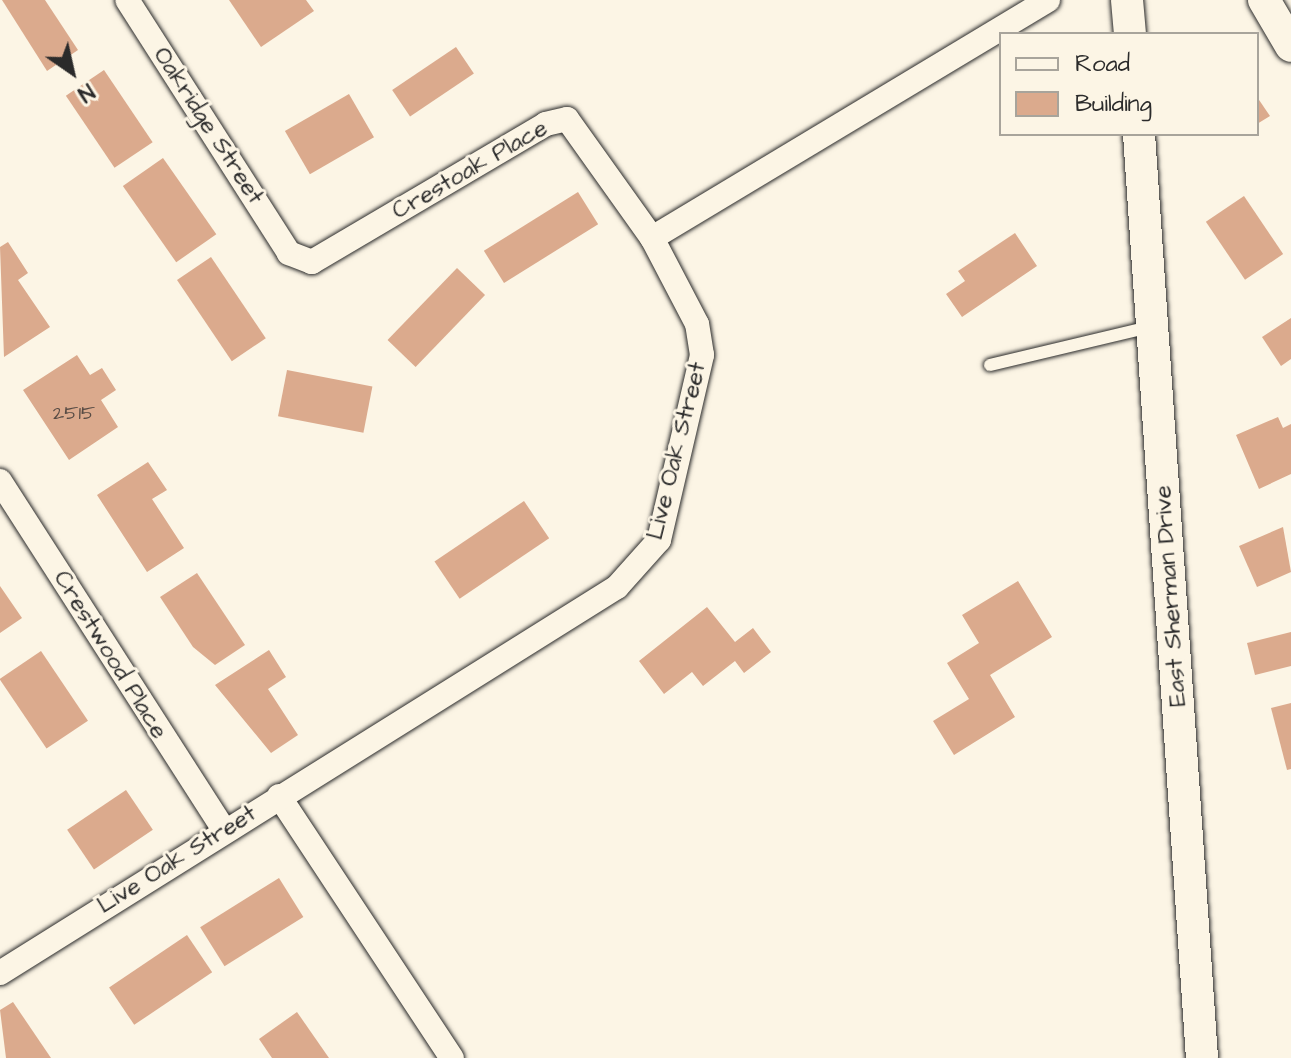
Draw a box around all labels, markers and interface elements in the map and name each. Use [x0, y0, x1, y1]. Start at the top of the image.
north arrow [32, 32, 112, 112]
legend [999, 32, 1259, 136]
street label: Oakridge Street [147, 42, 269, 210]
text: Road [1075, 47, 1130, 81]
text: N [71, 76, 100, 109]
text: Building [1075, 87, 1152, 121]
street label: Crestoak Place [387, 114, 553, 226]
street label: Live Oak Street [641, 359, 713, 543]
house number: 2515 [53, 401, 95, 425]
street label: East Sherman Drive [1149, 484, 1193, 708]
street label: Crestwood Place [47, 566, 173, 744]
street label: Live Oak Street [92, 800, 262, 920]

